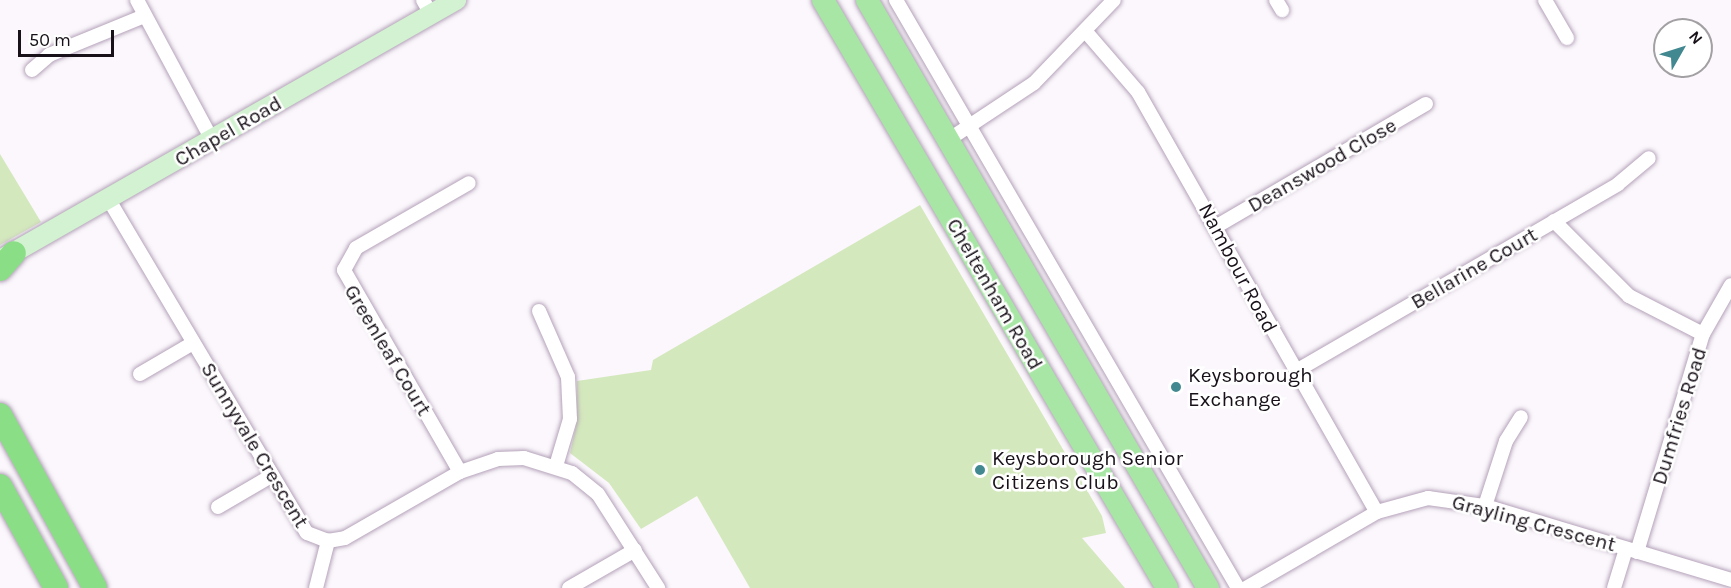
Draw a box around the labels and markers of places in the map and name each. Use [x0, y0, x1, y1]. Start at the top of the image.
place label: Keysborough Exchange [1188, 362, 1313, 412]
marker: Keysborough Exchange [1169, 380, 1183, 394]
place label: Keysborough Senior Citizens Club [992, 445, 1183, 495]
marker: Keysborough Senior Citizens Club [973, 463, 987, 477]

